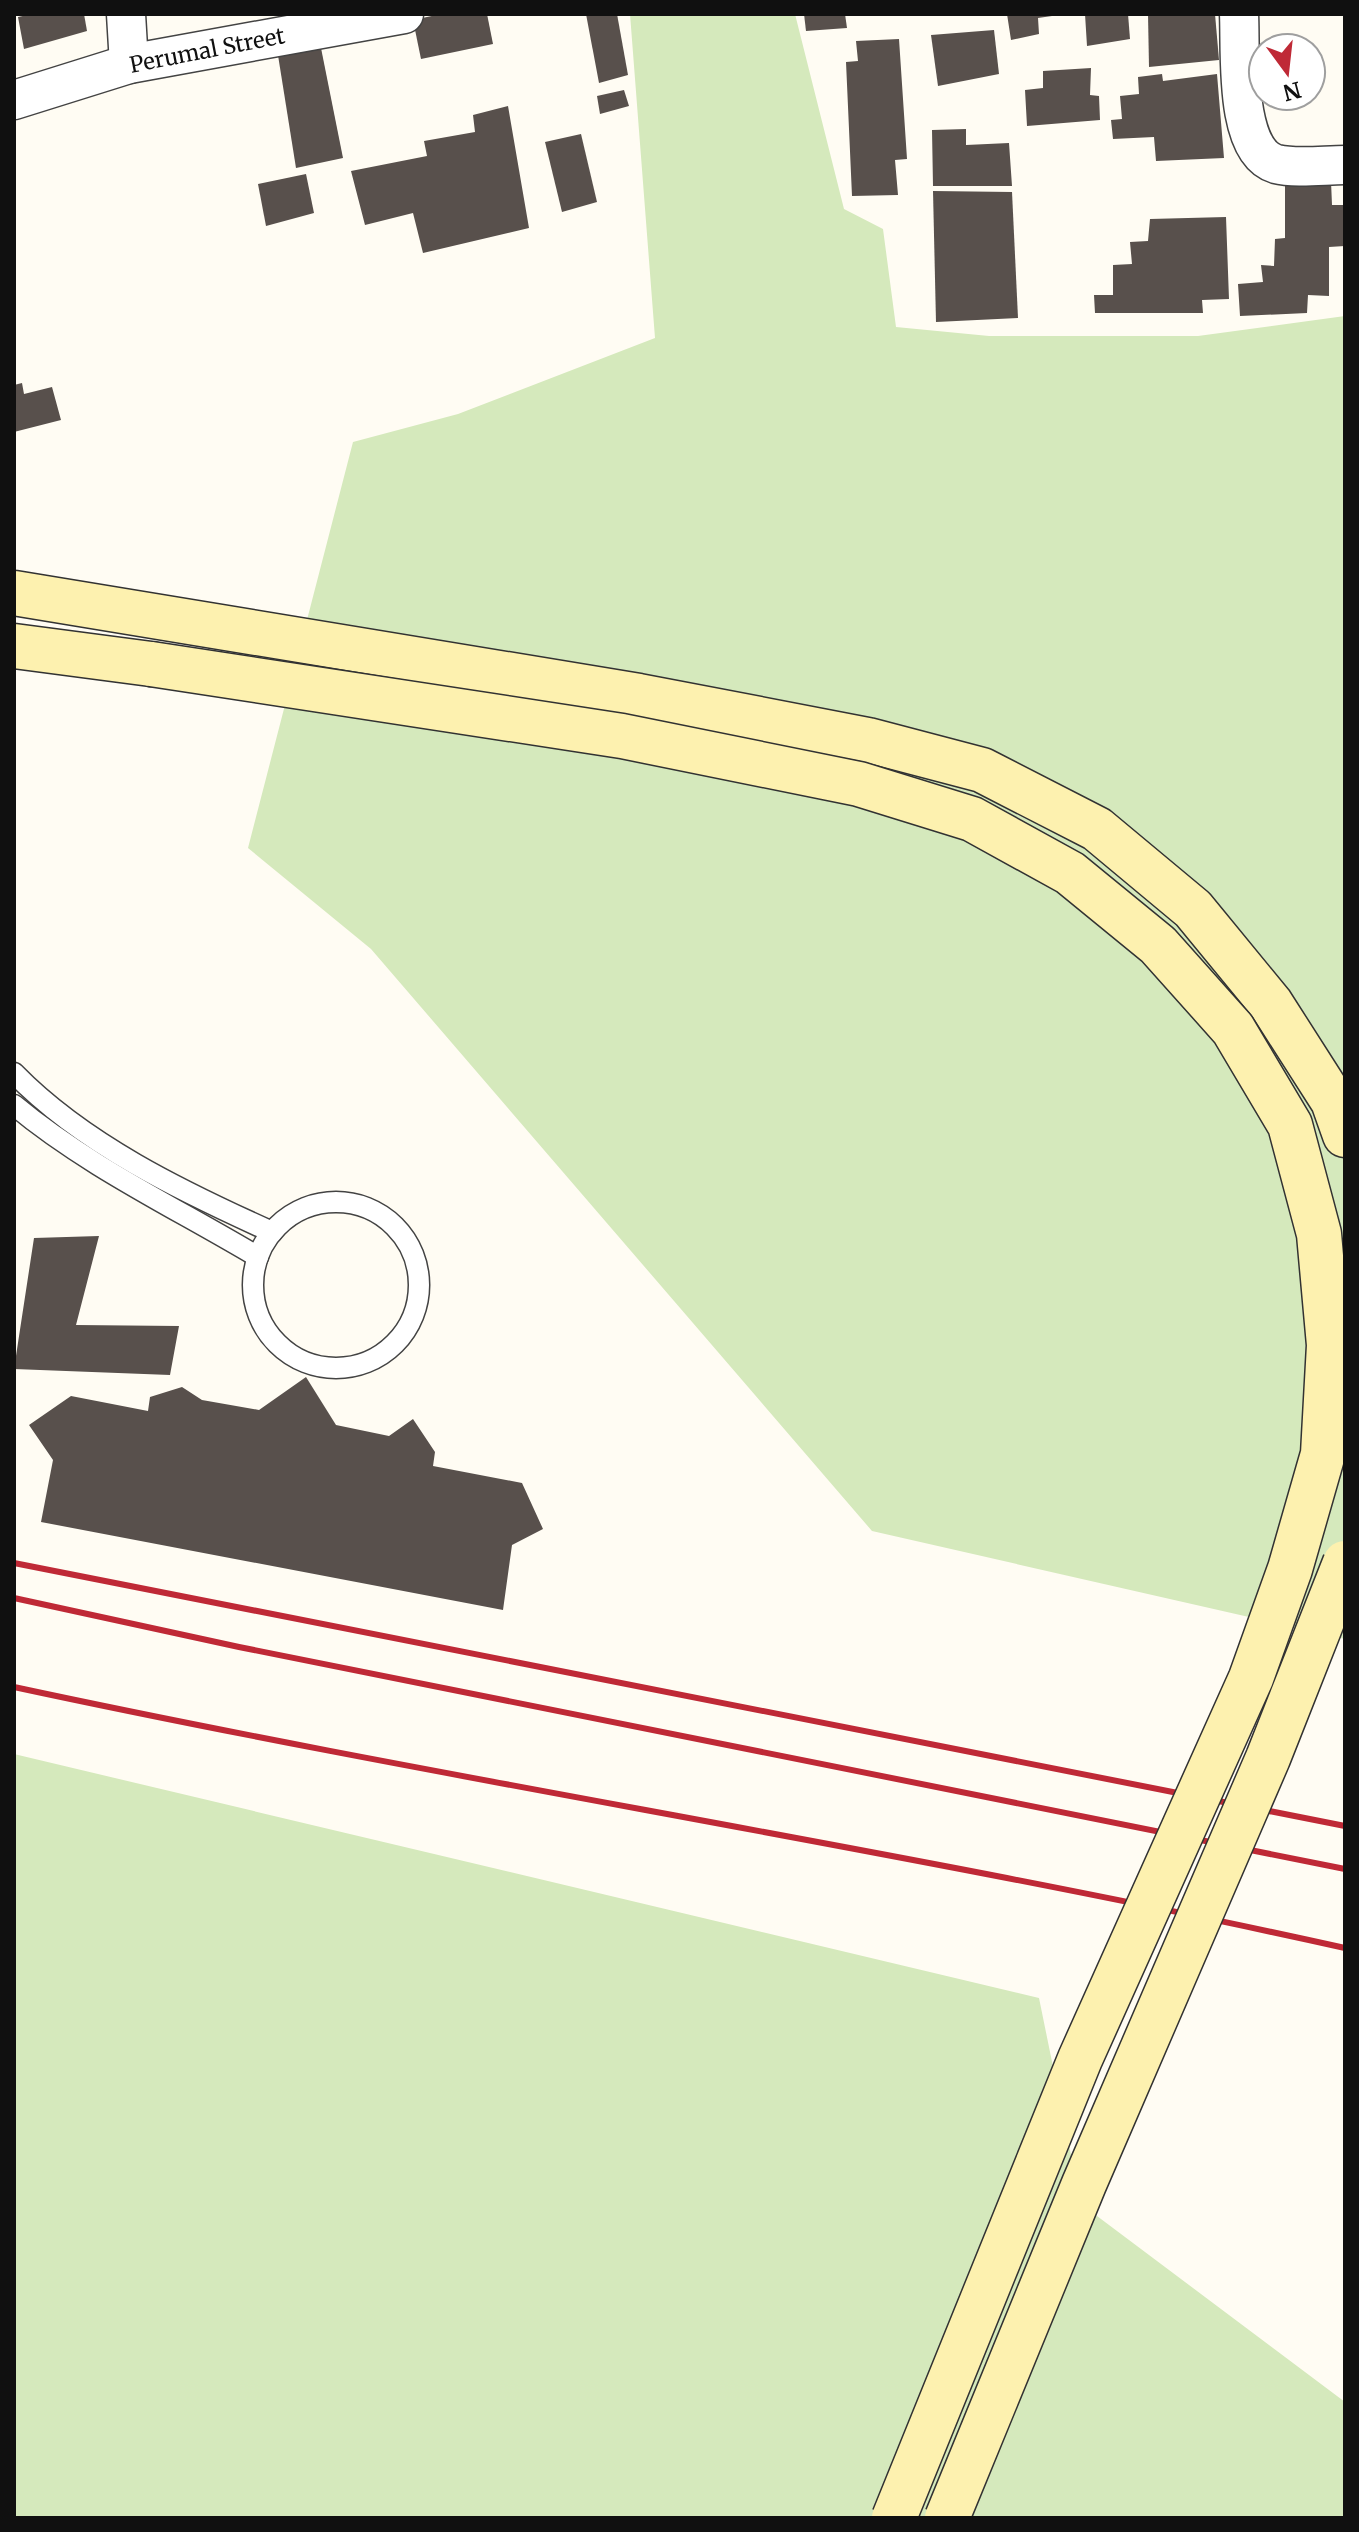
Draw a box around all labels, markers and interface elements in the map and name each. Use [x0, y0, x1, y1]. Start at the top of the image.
street label: Perumal Street [127, 21, 287, 79]
north arrow [1247, 32, 1327, 112]
text: N [1280, 76, 1304, 107]

